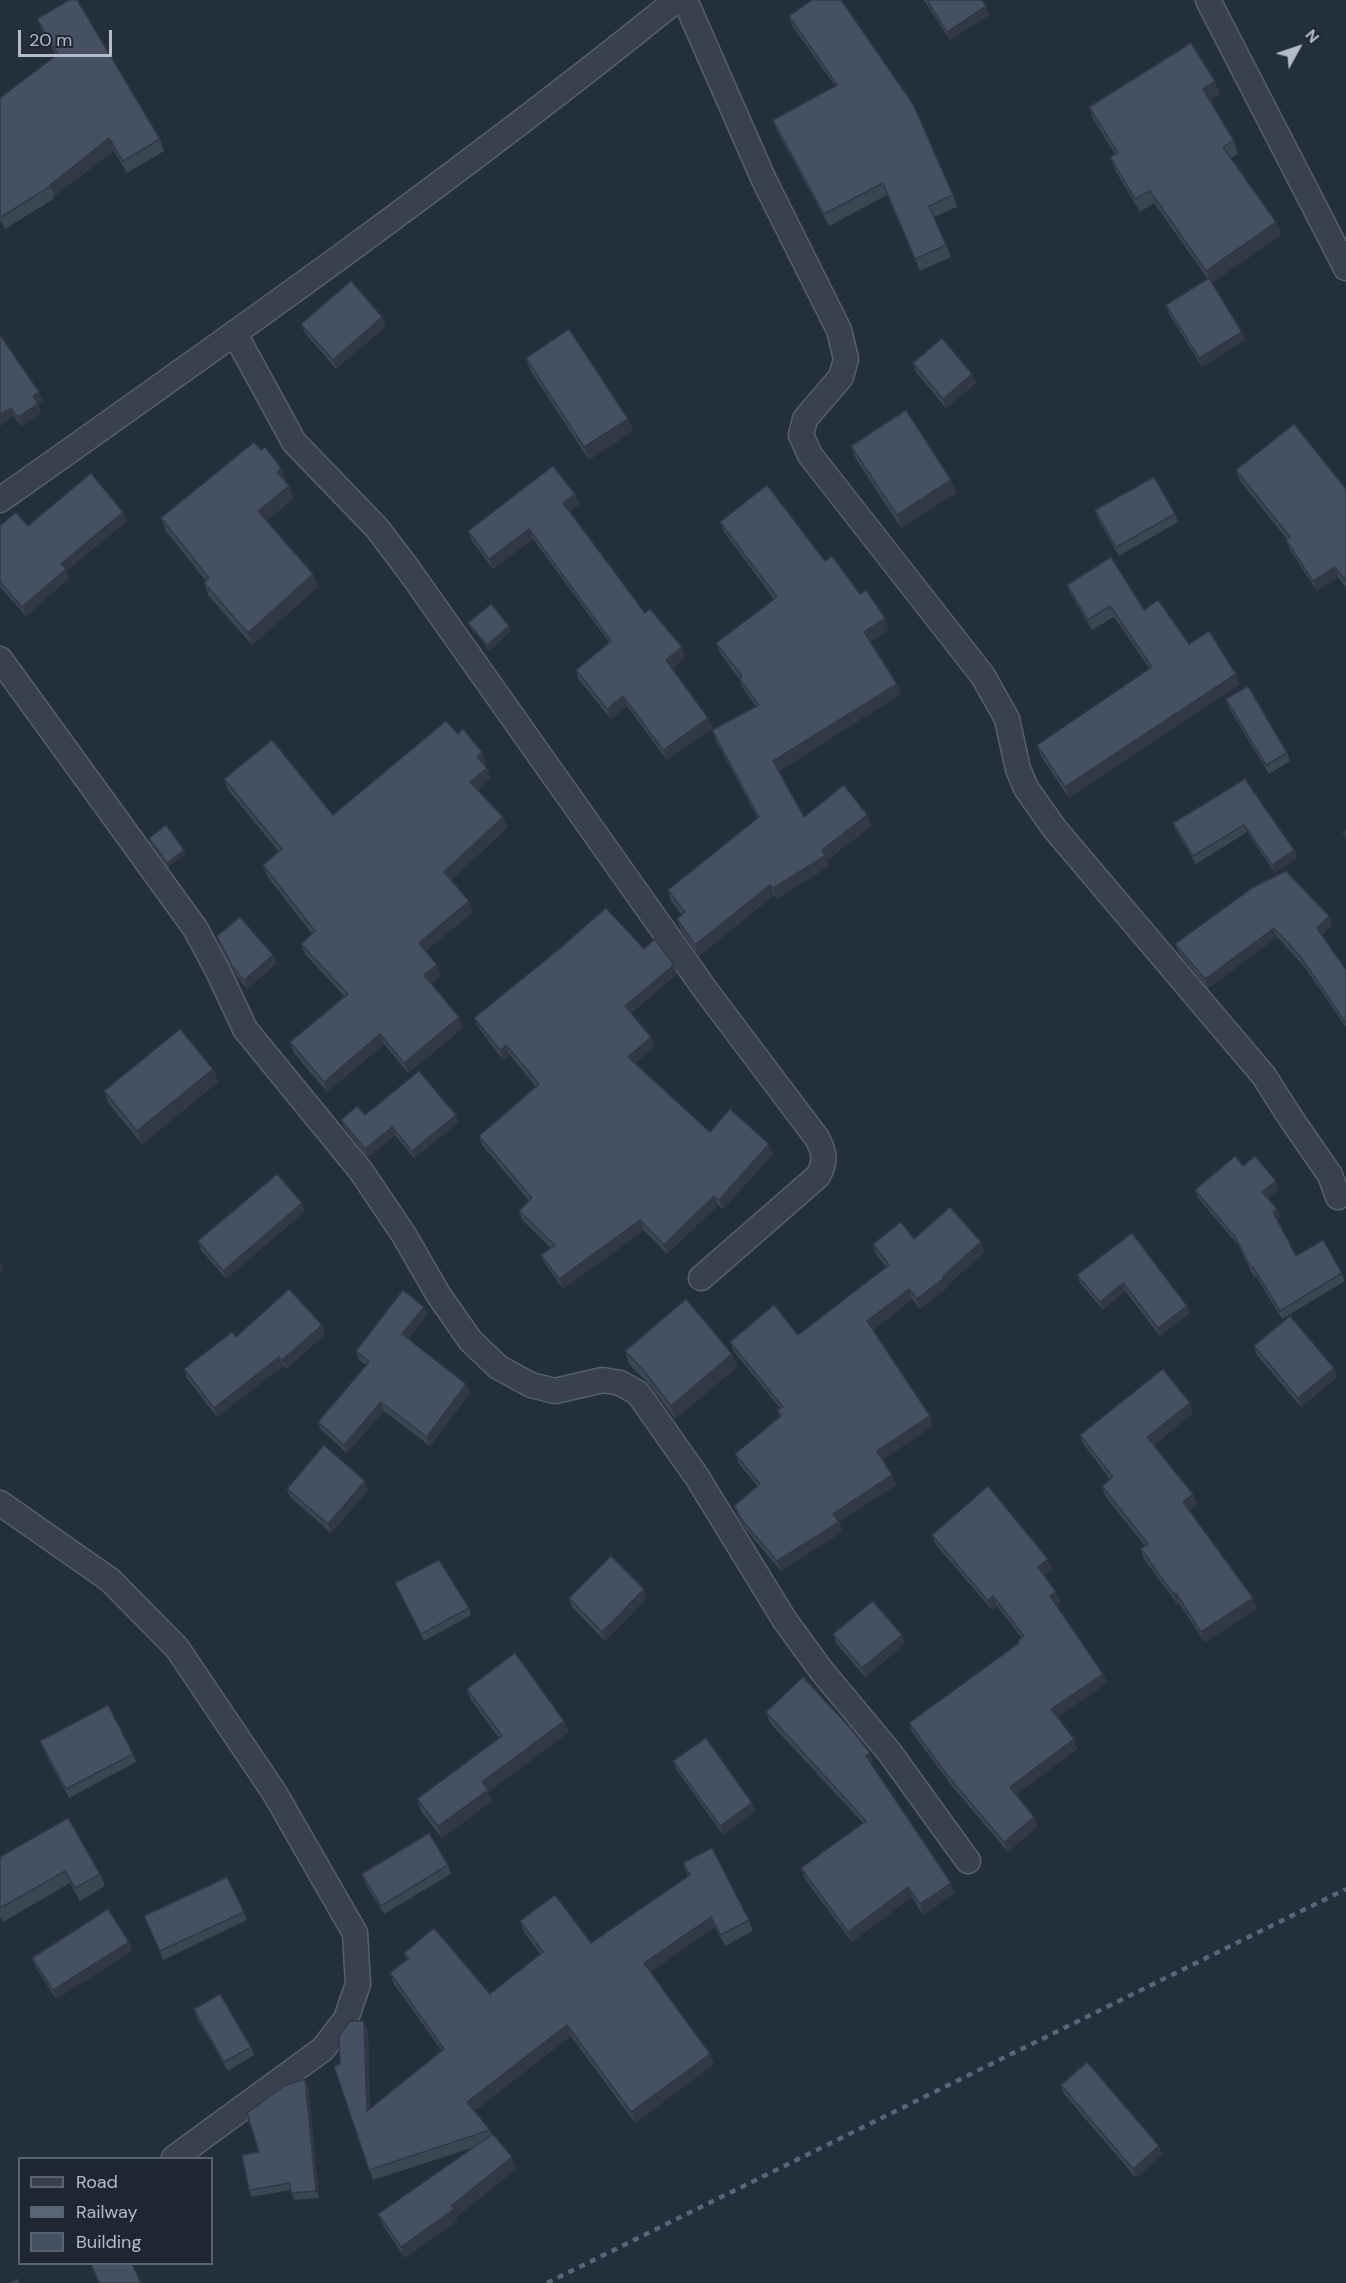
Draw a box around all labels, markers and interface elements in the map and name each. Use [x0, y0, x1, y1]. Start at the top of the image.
scale bar [21, 18, 116, 56]
north arrow [1268, 18, 1328, 78]
text: N [1300, 25, 1324, 47]
text: 20 m [29, 28, 72, 52]
legend [18, 2157, 213, 2265]
text: Road [76, 2170, 118, 2194]
text: Railway [76, 2200, 138, 2224]
text: Building [76, 2230, 141, 2254]

